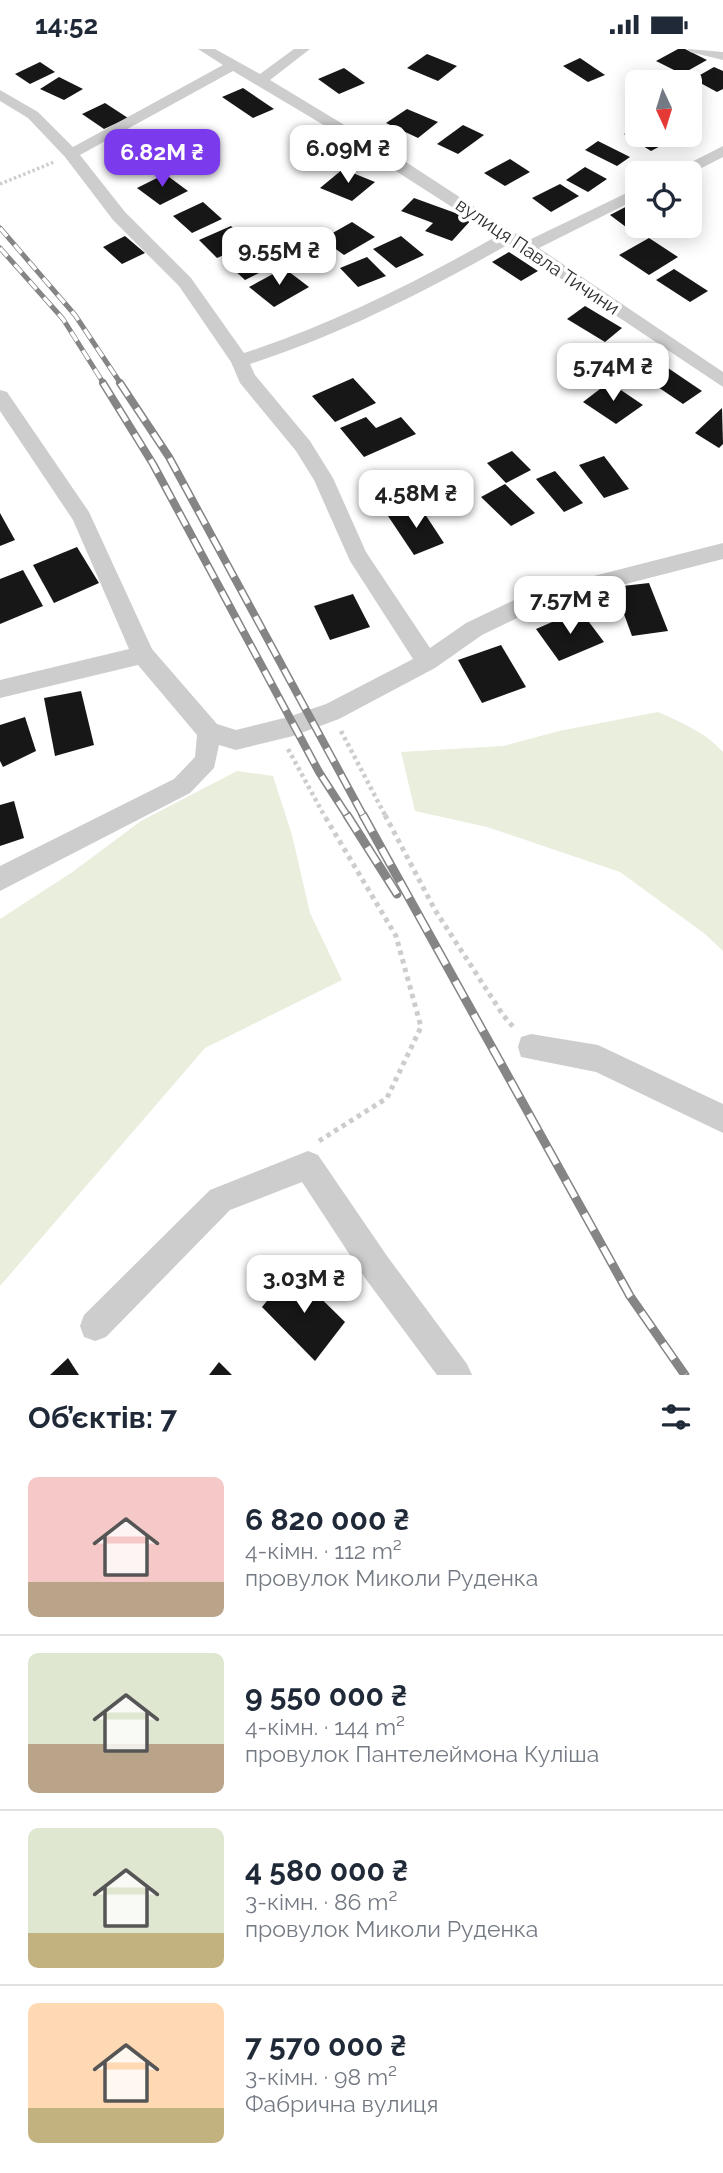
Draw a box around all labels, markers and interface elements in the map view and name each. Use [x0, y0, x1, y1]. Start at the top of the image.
text: 14:52 [35, 10, 98, 40]
north arrow [625, 70, 702, 147]
map controls [625, 70, 702, 238]
pin: 6.09M ₴ [283, 125, 413, 185]
pin: 6.82M ₴ [97, 129, 227, 189]
text: 6.09M ₴ [306, 134, 390, 161]
text: 6.82M ₴ [120, 138, 204, 165]
button: locate [625, 161, 702, 238]
street label: вулиця Павла Тичини [452, 193, 624, 319]
pin: 9.55M ₴ [214, 227, 344, 287]
text: 9.55M ₴ [238, 236, 320, 263]
pin: 5.74M ₴ [548, 343, 678, 403]
text: 5.74M ₴ [573, 352, 653, 379]
pin: 4.58M ₴ [351, 470, 481, 530]
text: 4.58M ₴ [375, 479, 457, 506]
pin: 7.57M ₴ [505, 577, 635, 636]
text: 7.57M ₴ [530, 585, 610, 612]
pin: 3.03M ₴ [239, 1255, 369, 1315]
text: 3.03M ₴ [263, 1264, 345, 1291]
icon: filters [657, 1398, 695, 1436]
text: Об’єктів: 7 [28, 1400, 177, 1435]
text: 6 820 000 ₴ [245, 1502, 410, 1537]
icon: home [84, 1505, 168, 1589]
text: 4-кімн. · 112 m² [245, 1537, 402, 1564]
text: провулок Миколи Руденка [245, 1564, 538, 1591]
text: 9 550 000 ₴ [245, 1678, 407, 1713]
icon: home [84, 1681, 168, 1765]
text: 4-кімн. · 144 m² [245, 1713, 405, 1740]
text: провулок Пантелеймона Куліша [245, 1740, 599, 1767]
text: 4 580 000 ₴ [245, 1853, 408, 1888]
icon: home [84, 1856, 168, 1940]
text: 3-кімн. · 86 m² [245, 1888, 397, 1915]
text: провулок Миколи Руденка [245, 1915, 538, 1942]
text: 7 570 000 ₴ [245, 2028, 407, 2063]
icon: home [84, 2031, 168, 2115]
text: 3-кімн. · 98 m² [245, 2063, 397, 2090]
text: Фабрична вулиця [245, 2090, 438, 2117]

